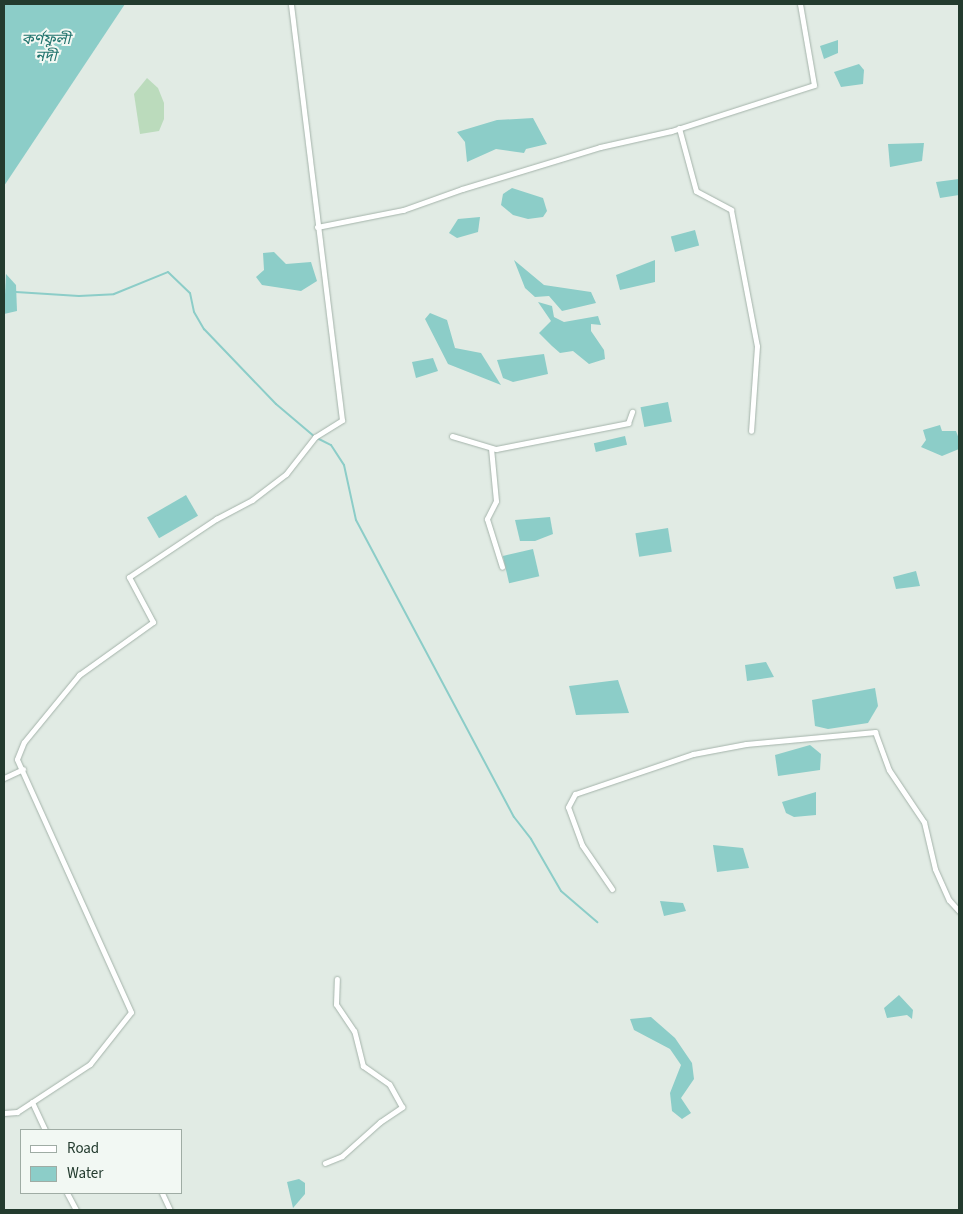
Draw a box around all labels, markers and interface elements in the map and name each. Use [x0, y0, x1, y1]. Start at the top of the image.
water label: কর্ণফুলী নদী [22, 30, 70, 65]
legend [20, 1129, 182, 1194]
text: Road [67, 1138, 99, 1159]
text: Water [67, 1163, 103, 1184]

